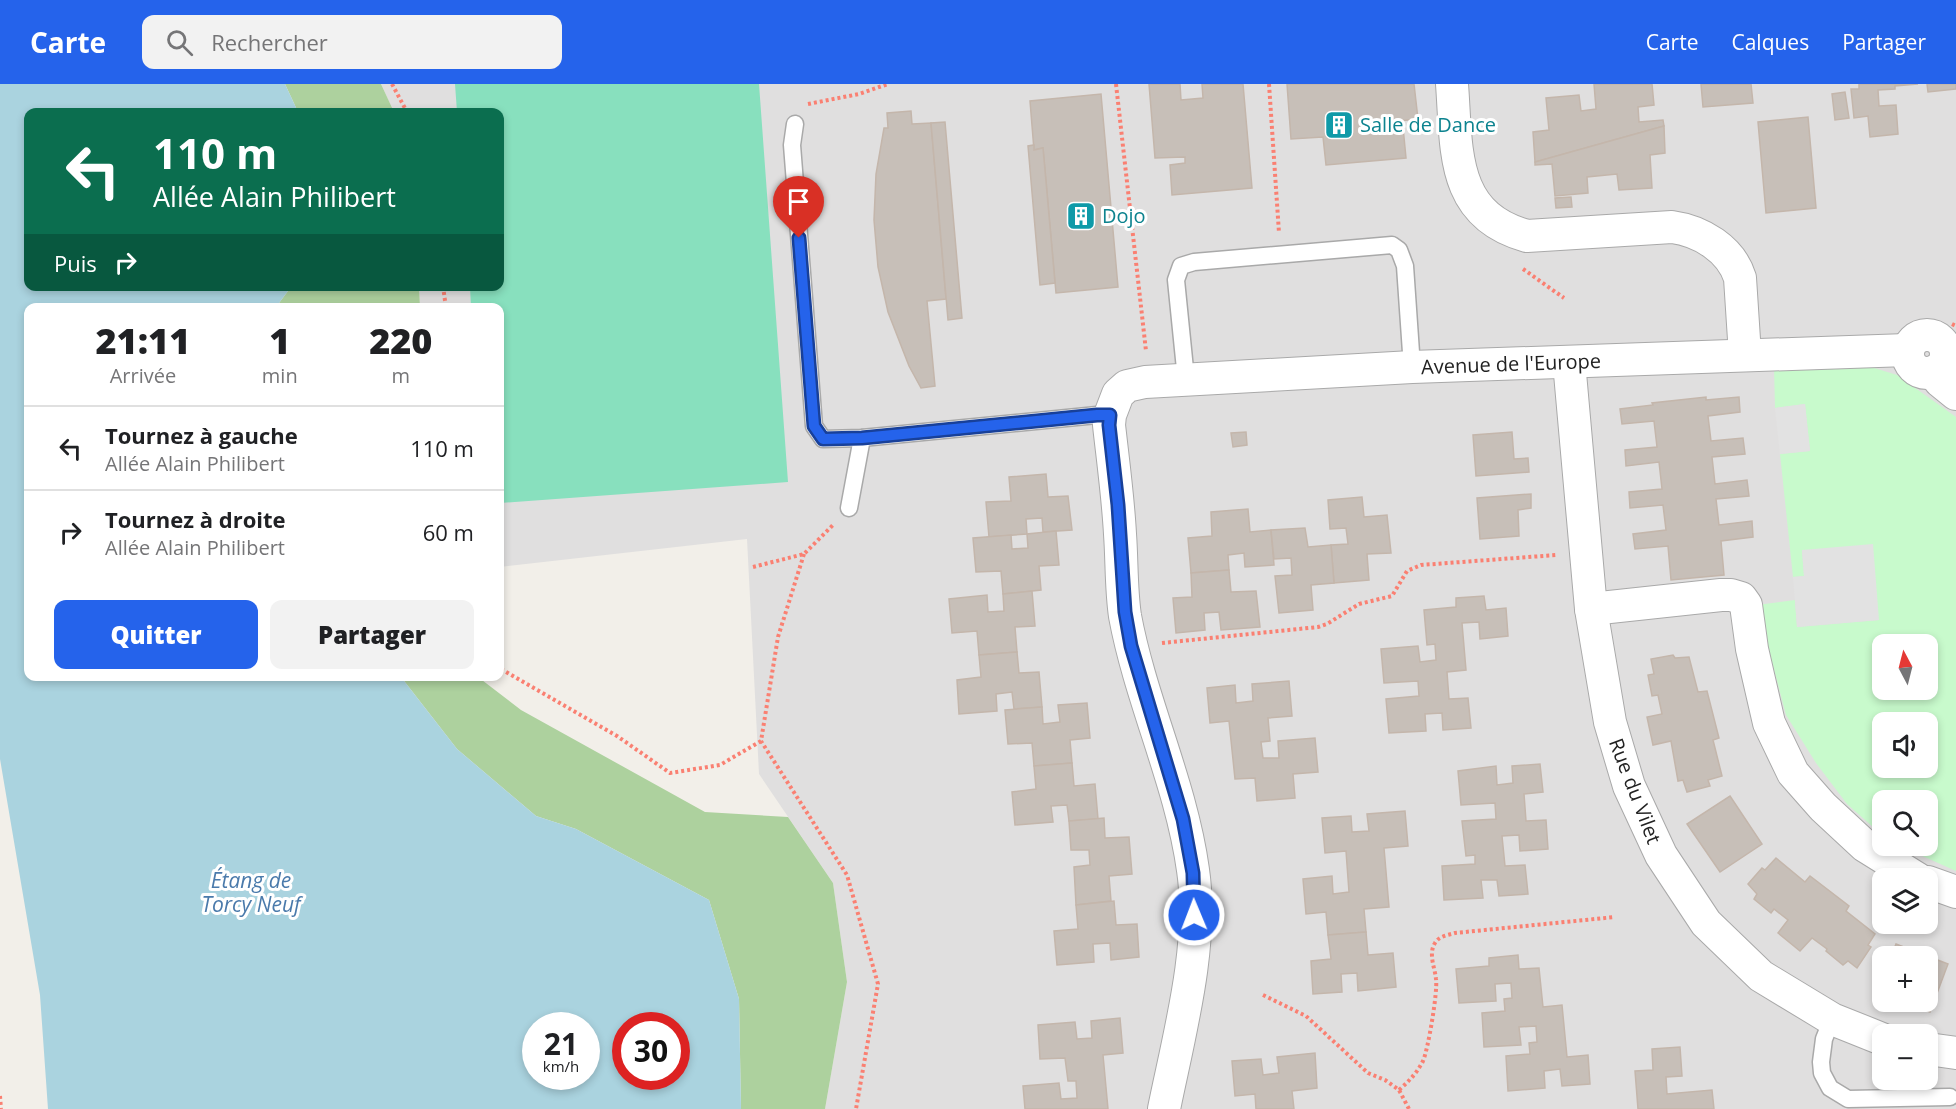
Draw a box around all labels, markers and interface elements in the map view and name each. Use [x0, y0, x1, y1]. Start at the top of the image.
search box [142, 15, 562, 69]
text: Carte [30, 23, 106, 61]
icon: search [163, 26, 196, 59]
text: Rechercher [211, 27, 328, 57]
text: Carte [1646, 28, 1698, 56]
text: Calques [1731, 28, 1809, 56]
text: Partager [1842, 28, 1926, 56]
building icon: Salle de Dance [1323, 109, 1355, 141]
place label: Salle de Dance [1360, 111, 1496, 138]
text: 110 m [153, 124, 277, 181]
icon: left [54, 132, 132, 210]
pin [773, 176, 824, 238]
text: Allée Alain Philibert [153, 178, 396, 215]
icon: arrive [782, 185, 815, 218]
building icon: Dojo [1065, 200, 1097, 232]
place label: Dojo [1102, 202, 1146, 229]
icon: right [109, 246, 142, 279]
text: Puis [54, 248, 97, 278]
text: 21:11 [96, 316, 190, 365]
text: 1 [269, 316, 290, 365]
text: 220 [369, 316, 432, 365]
street label: Avenue de l'Europe [1421, 347, 1601, 380]
text: Arrivée [110, 362, 176, 389]
text: min [262, 362, 298, 389]
text: m [392, 362, 410, 389]
text: Tournez à gauche [105, 420, 298, 450]
icon: left [54, 432, 87, 465]
text: 110 m [410, 433, 474, 463]
text: Allée Alain Philibert [105, 450, 285, 477]
text: Tournez à droite [105, 504, 286, 534]
icon: right [54, 516, 87, 549]
text: 60 m [423, 517, 474, 547]
text: Allée Alain Philibert [105, 534, 285, 561]
button: Quitter [54, 600, 258, 669]
button: Partager [270, 600, 474, 669]
north arrow [1872, 634, 1938, 700]
map controls [1872, 634, 1938, 1090]
button: sound [1872, 712, 1938, 778]
street label: Rue du Vilet [1603, 734, 1668, 848]
button: search [1872, 790, 1938, 856]
water label: Étang de Torcy Neuf [201, 866, 304, 918]
button: layers [1872, 868, 1938, 934]
position arrow [1162, 883, 1226, 947]
button: + [1872, 946, 1938, 1012]
speed limit sign: 30 [612, 1012, 690, 1090]
text: 21 [544, 1023, 578, 1064]
button: − [1872, 1024, 1938, 1090]
text: km/h [543, 1056, 579, 1076]

